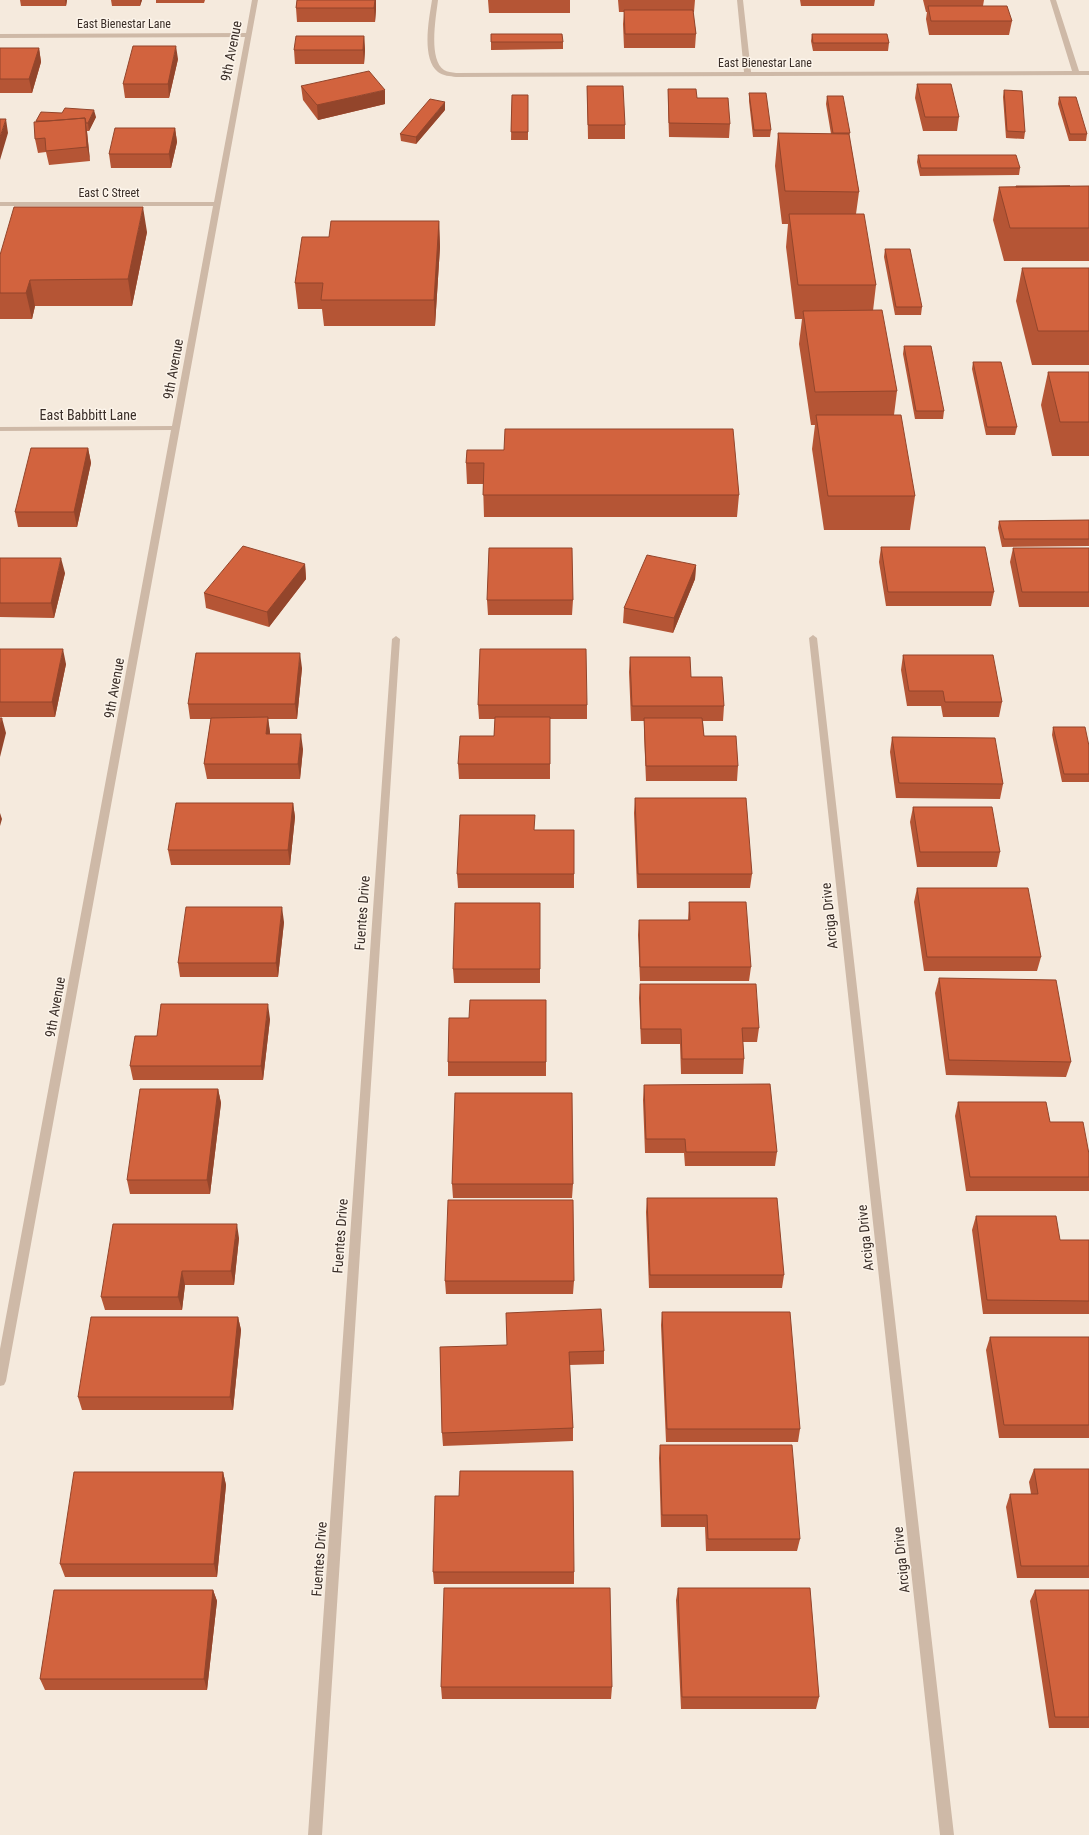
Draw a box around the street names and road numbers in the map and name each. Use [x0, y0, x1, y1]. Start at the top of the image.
street label: East Bienestar Lane [77, 17, 171, 31]
street label: 9th Avenue [217, 19, 245, 83]
street label: East Bienestar Lane [718, 56, 812, 70]
street label: East C Street [78, 186, 140, 200]
street label: 9th Avenue [160, 337, 186, 401]
street label: East Babbitt Lane [40, 407, 137, 423]
street label: 9th Avenue [101, 656, 127, 720]
street label: Fuentes Drive [351, 875, 373, 951]
street label: Arciga Drive [818, 882, 840, 950]
street label: 9th Avenue [42, 975, 68, 1039]
street label: Fuentes Drive [329, 1198, 351, 1274]
street label: Arciga Drive [854, 1204, 876, 1272]
street label: Fuentes Drive [308, 1521, 330, 1597]
street label: Arciga Drive [890, 1526, 912, 1594]

